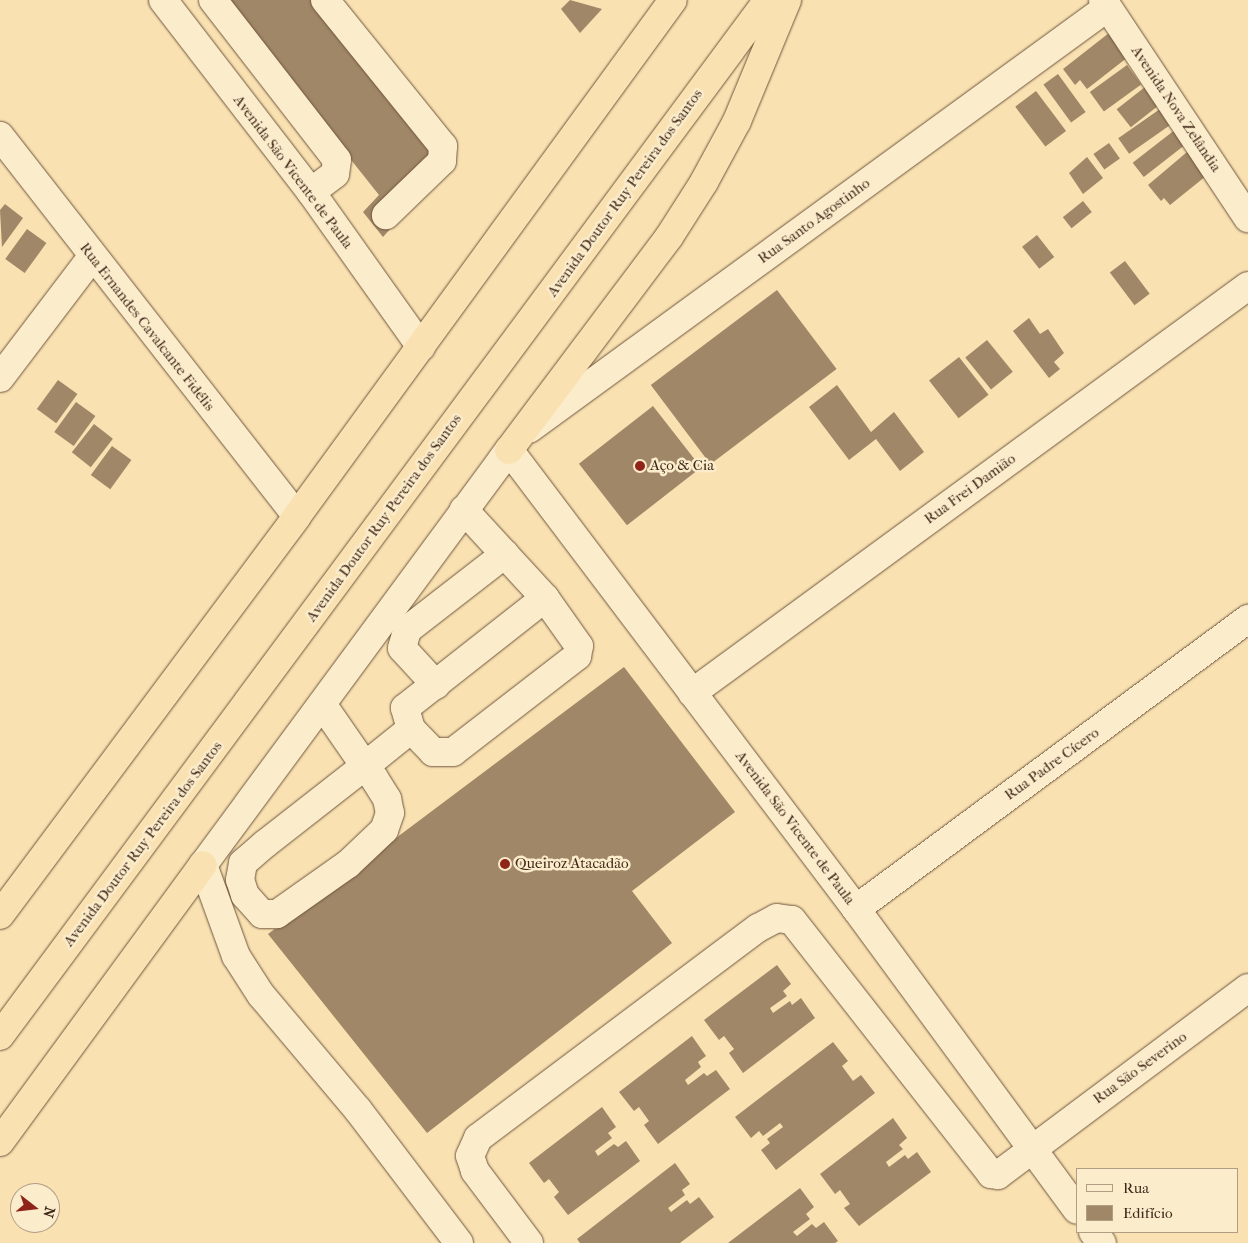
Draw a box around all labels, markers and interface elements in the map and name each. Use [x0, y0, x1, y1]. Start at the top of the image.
street label: Avenida Nova Zelândia [1127, 43, 1225, 175]
street label: Avenida Doutor Ruy Pereira dos Santos [544, 86, 706, 300]
street label: Avenida São Vicente de Paula [229, 92, 357, 252]
street label: Rua Santo Agostinho [754, 174, 874, 268]
street label: Rua Ernandes Cavalcante Fidélis [76, 239, 218, 415]
street label: Avenida Doutor Ruy Pereira dos Santos [303, 411, 465, 625]
street label: Rua Frei Damião [921, 450, 1019, 528]
place label: Aço & Cia [650, 457, 714, 475]
marker: Aço & Cia [634, 460, 646, 472]
street label: Rua Padre Cícero [1001, 724, 1103, 804]
street label: Avenida Doutor Ruy Pereira dos Santos [60, 738, 226, 950]
street label: Avenida São Vicente de Paula [731, 748, 859, 908]
place label: Queiroz Atacadão [515, 855, 629, 873]
marker: Queiroz Atacadão [499, 858, 511, 870]
street label: Rua São Severino [1090, 1028, 1190, 1108]
legend [1076, 1168, 1238, 1233]
text: Rua [1123, 1179, 1149, 1197]
north arrow [10, 1183, 60, 1233]
text: Edifício [1123, 1204, 1173, 1222]
text: N [39, 1205, 59, 1219]

